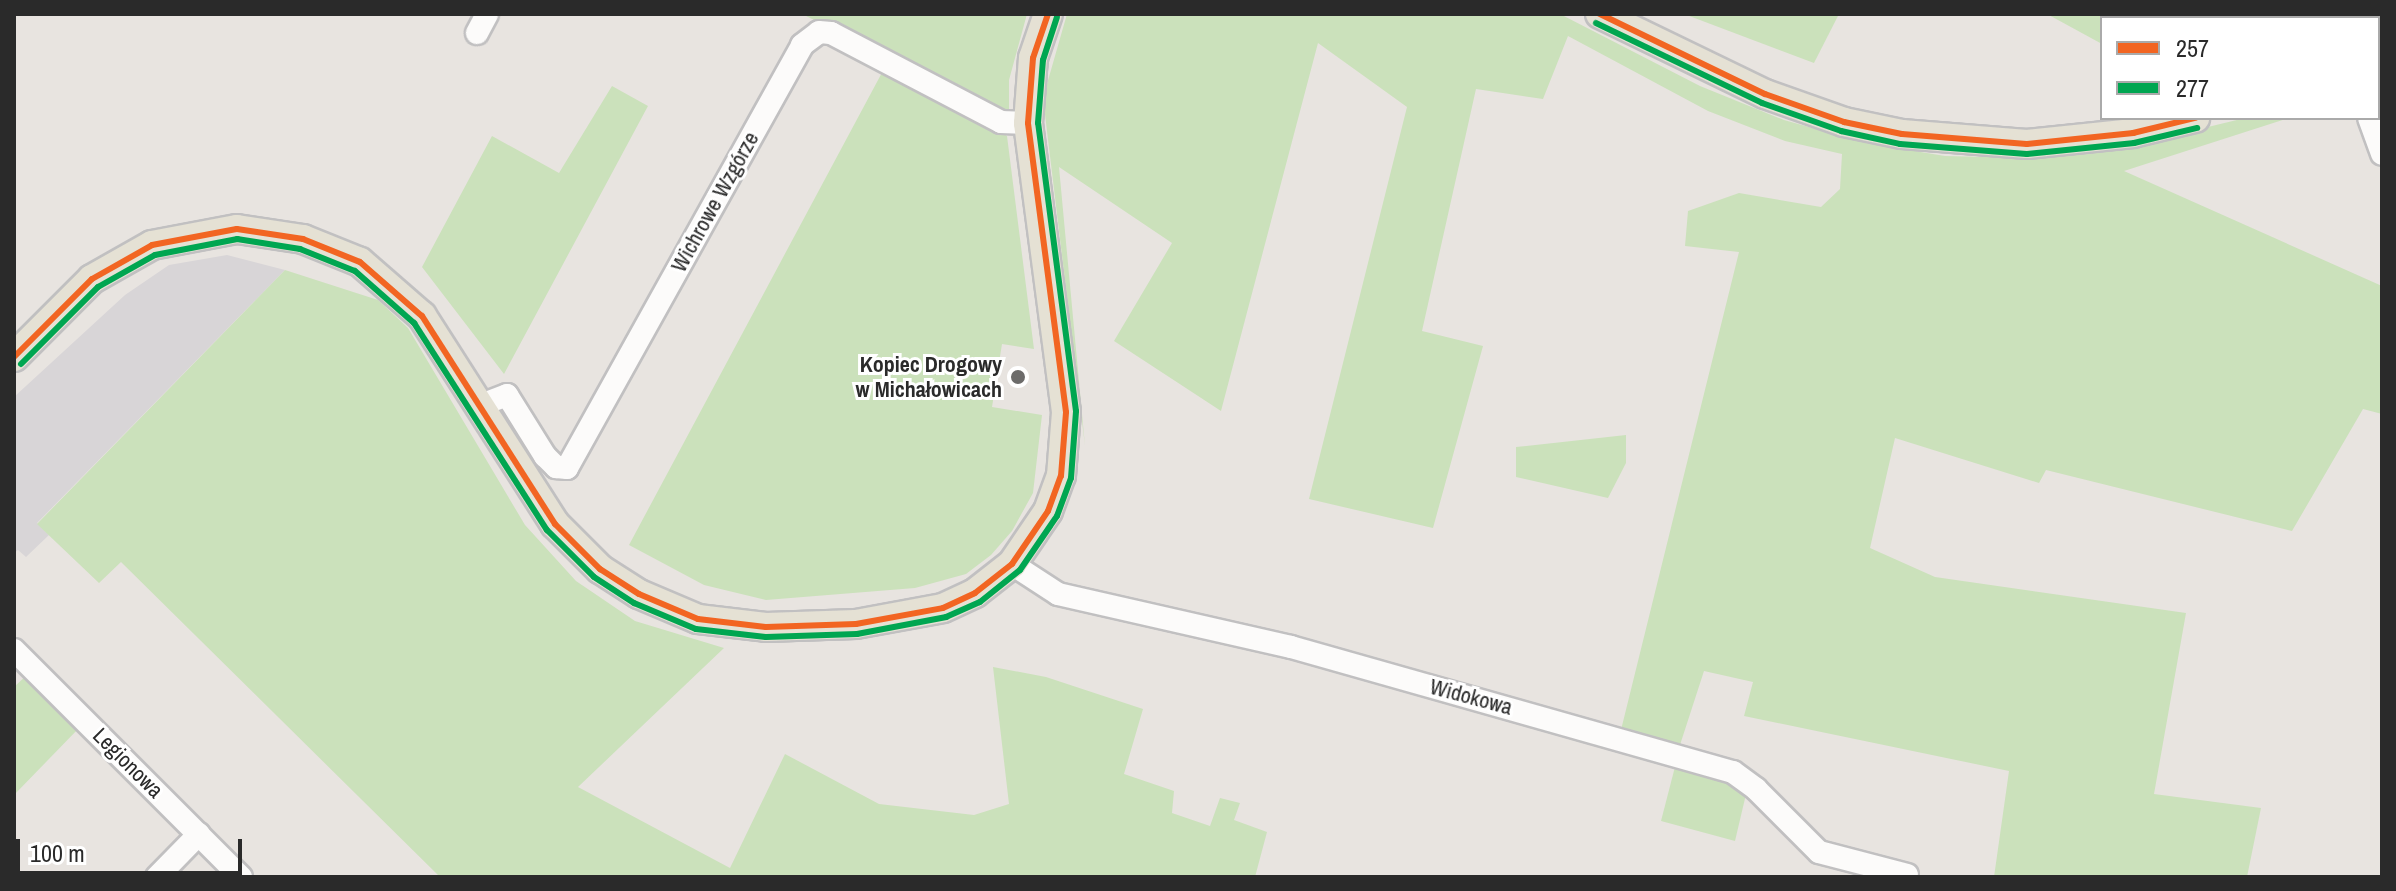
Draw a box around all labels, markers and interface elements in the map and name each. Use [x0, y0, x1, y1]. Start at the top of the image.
legend [2100, 16, 2380, 120]
text: 257 [2176, 32, 2209, 64]
text: 277 [2176, 72, 2209, 104]
street label: Wichrowe Wzgórze [666, 127, 764, 277]
place label: Kopiec Drogowy w Michałowicach [856, 351, 1002, 402]
marker: Kopiec Drogowy w Michałowicach [1009, 368, 1027, 386]
street label: Widokowa [1427, 673, 1515, 721]
street label: Legionowa [87, 722, 169, 804]
scale bar [20, 823, 246, 873]
text: 100 m [30, 837, 85, 869]

